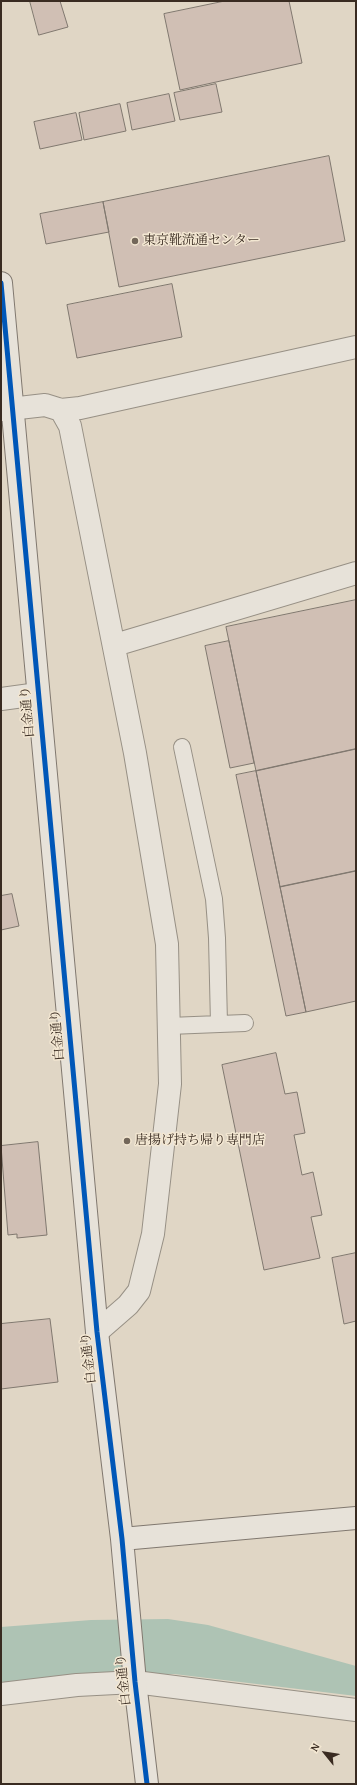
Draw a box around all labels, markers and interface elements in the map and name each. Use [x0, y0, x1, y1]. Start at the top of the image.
place label: 東京靴流通センター [143, 233, 260, 249]
marker: 東京靴流通センター [130, 236, 140, 246]
street label: 白金通り [18, 685, 38, 739]
street label: 白金通り [48, 1008, 68, 1062]
place label: 唐揚げ持ち帰り専門店 [135, 1133, 265, 1149]
marker: 唐揚げ持ち帰り専門店 [122, 1136, 132, 1146]
street label: 白金通り [78, 1331, 100, 1385]
street label: 白金通り [114, 1653, 134, 1707]
north arrow [305, 1733, 345, 1773]
text: N [306, 1740, 323, 1754]

